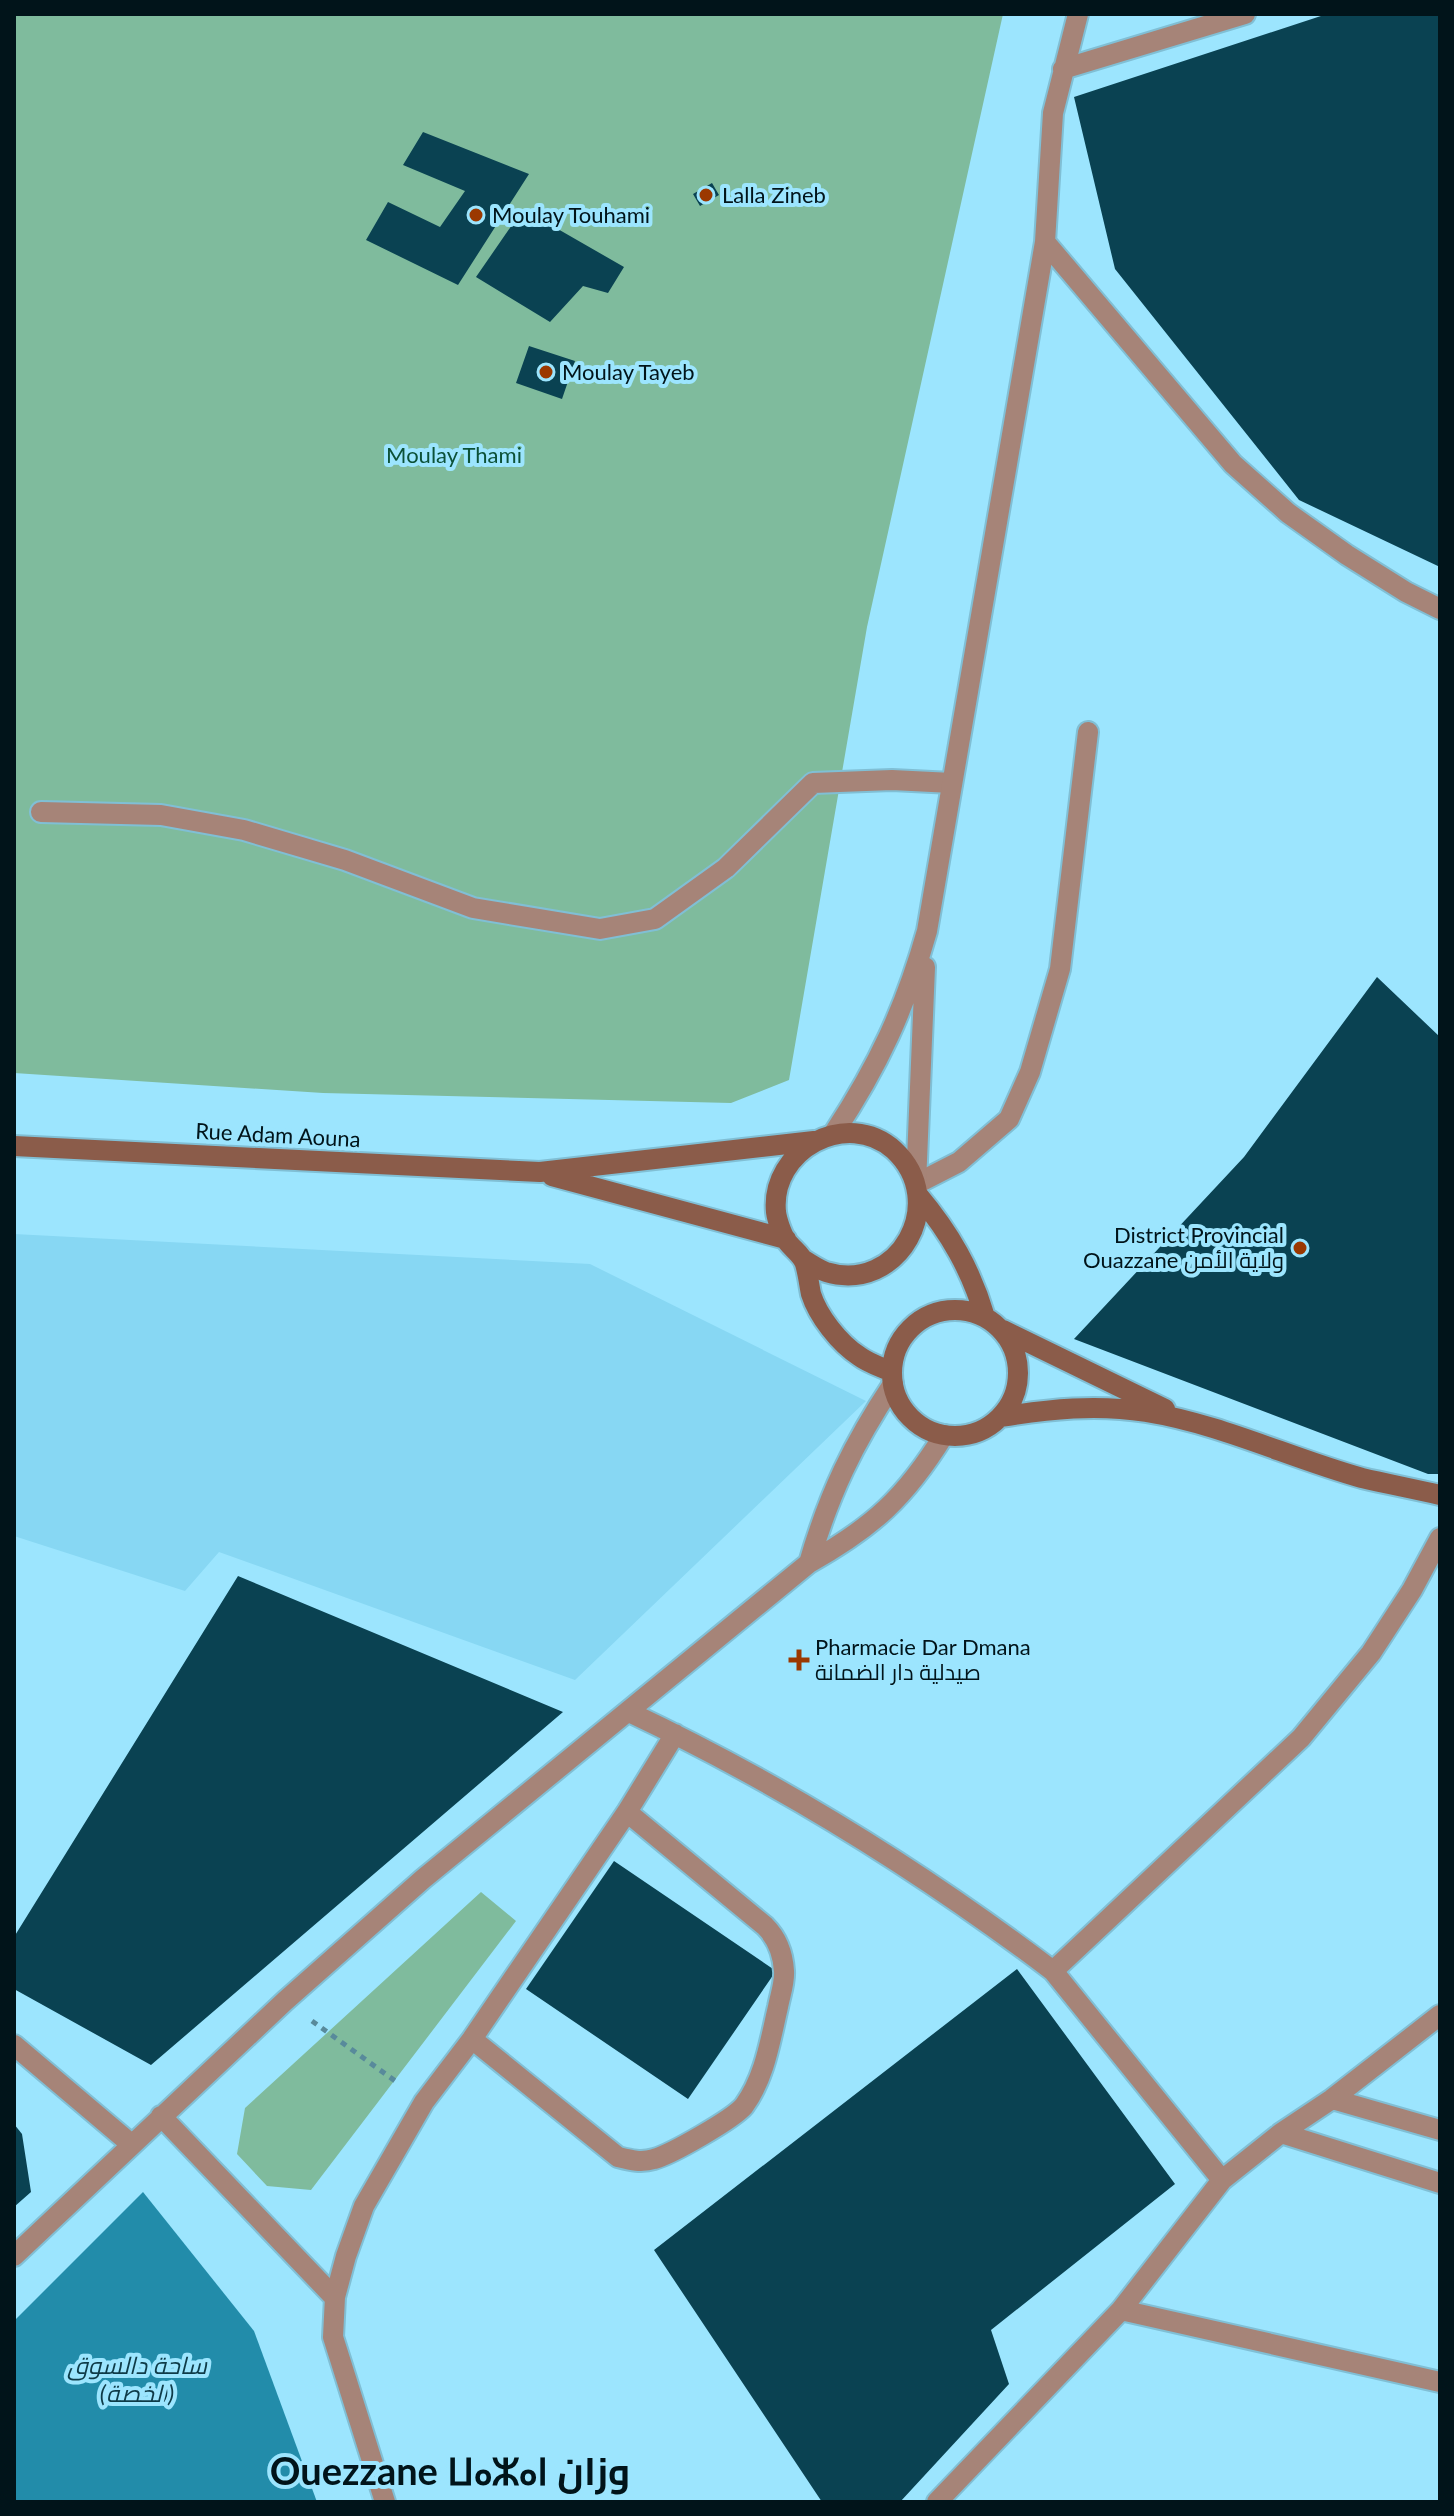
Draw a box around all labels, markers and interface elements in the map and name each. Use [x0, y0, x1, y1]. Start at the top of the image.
place label: Lalla Zineb [722, 181, 826, 208]
marker: Lalla Zineb [697, 186, 715, 204]
place label: Moulay Touhami [492, 201, 650, 228]
marker: Moulay Touhami [467, 206, 485, 224]
place label: Moulay Tayeb [562, 358, 695, 385]
marker: Moulay Tayeb [537, 363, 555, 381]
park label: Moulay Thami [386, 441, 522, 468]
street label: Rue Adam Aouna [195, 1117, 361, 1152]
place label: District Provincial Ouazzane ولاية الأمن [1083, 1221, 1284, 1274]
marker: District Provincial Ouazzane ولاية الأمن [1291, 1239, 1309, 1257]
place label: Pharmacie Dar Dmana صيدلية دار الضمانة [815, 1633, 1031, 1685]
marker: Pharmacie Dar Dmana صيدلية دار الضمانة [790, 1651, 808, 1669]
water label: ساحة دالسوق (الخصة) [67, 2350, 208, 2407]
district label: Ouezzane ⵡⴰⵣⴰⵏ وزان [270, 2447, 630, 2495]

